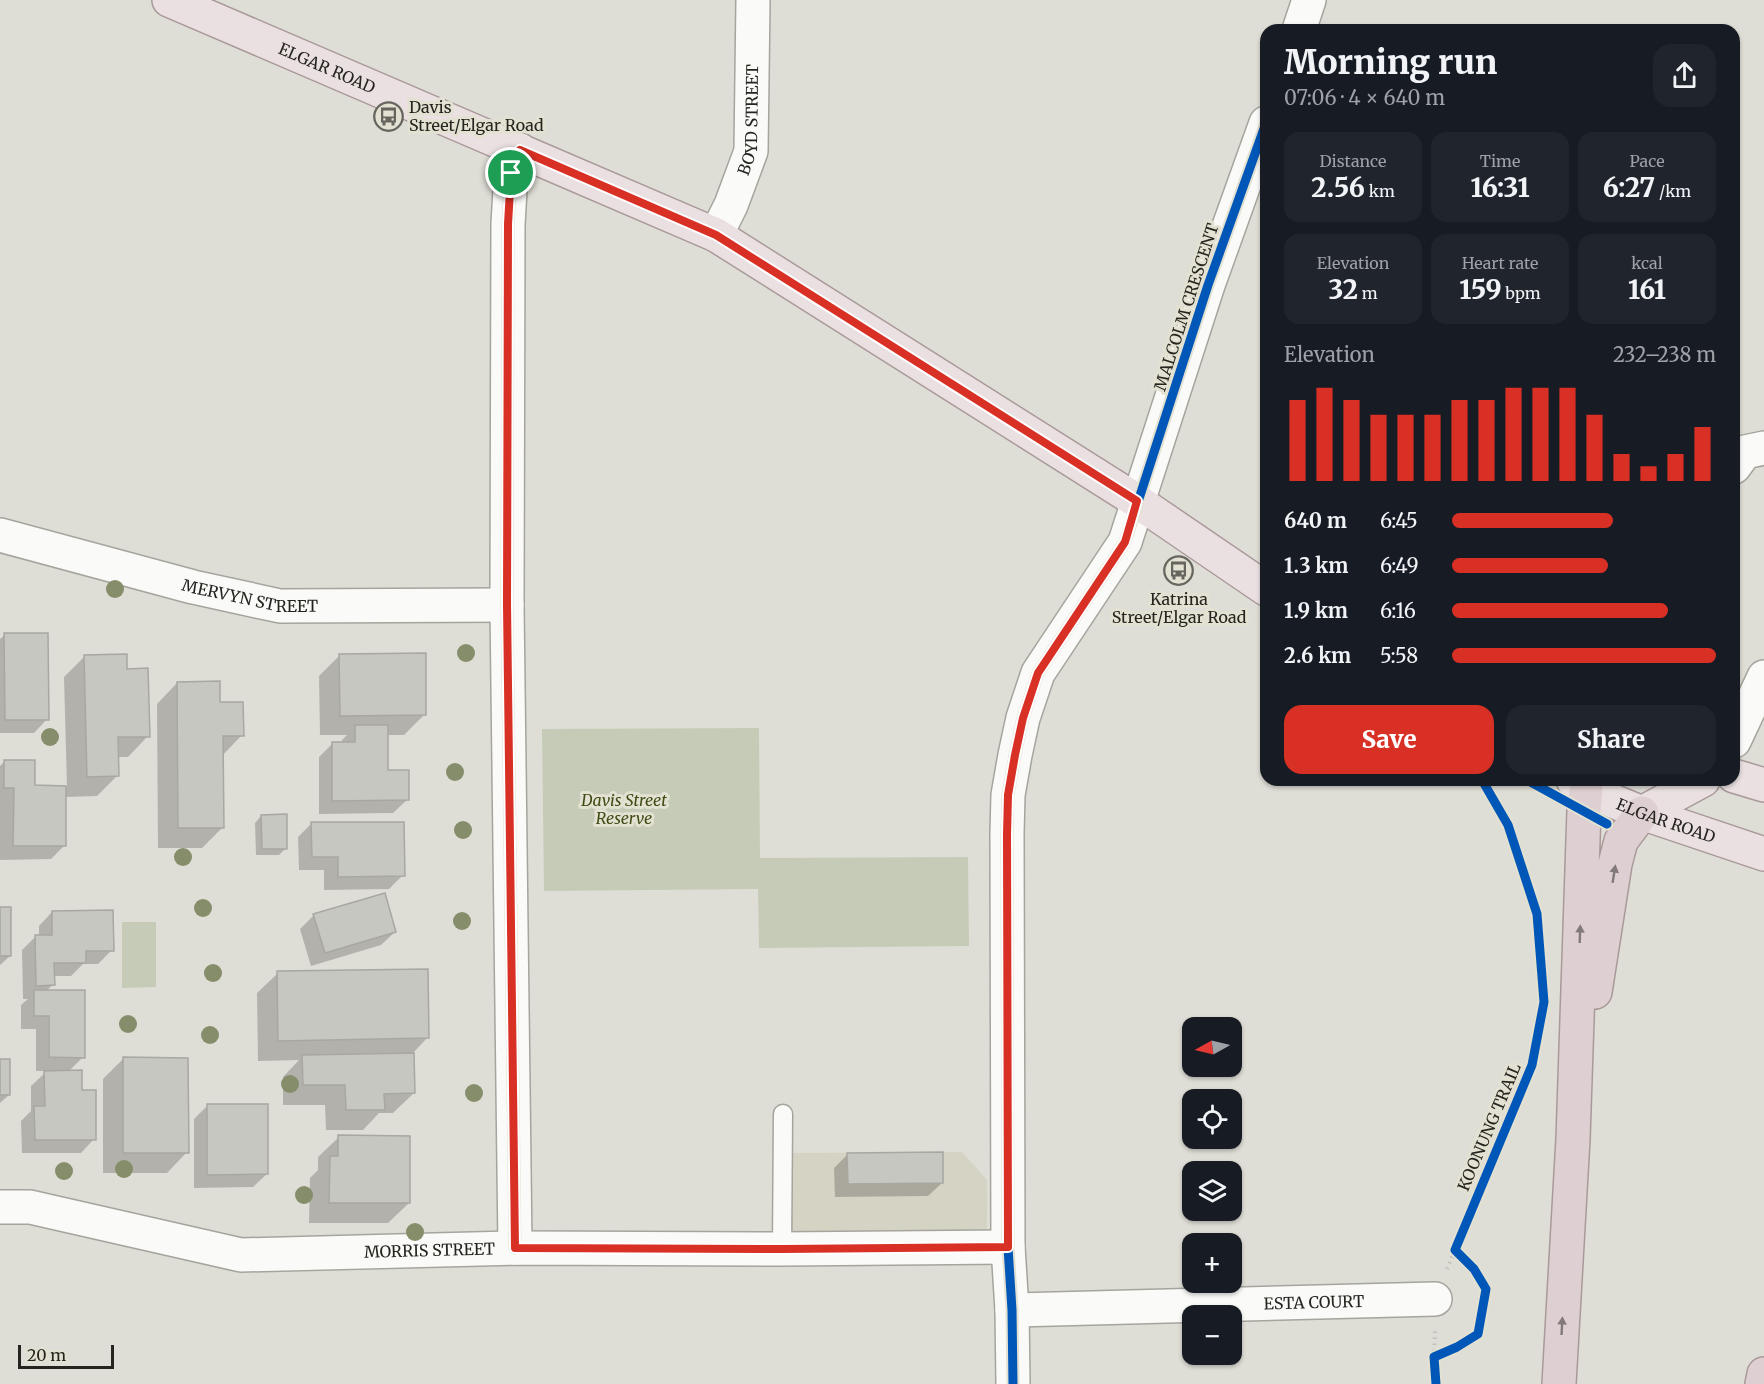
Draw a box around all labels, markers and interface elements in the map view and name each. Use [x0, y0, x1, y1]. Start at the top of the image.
street label: ELGAR ROAD [276, 38, 378, 97]
text: Morning run [1284, 42, 1497, 83]
button: share [1653, 44, 1716, 107]
street label: BOYD STREET [733, 64, 762, 178]
text: 07:06 · 4 × 640 m [1284, 85, 1445, 110]
place label: Davis Street/Elgar Road [409, 97, 544, 135]
bus stop icon: Davis Street/Elgar Road [372, 100, 404, 132]
pin [485, 147, 536, 198]
text: Distance [1320, 151, 1386, 171]
text: Time [1480, 151, 1520, 171]
text: Pace [1630, 151, 1665, 171]
icon: arrive [494, 156, 527, 189]
text: 2.56 [1311, 171, 1365, 204]
text: 16:31 [1470, 171, 1530, 204]
text: 6:27 [1603, 171, 1655, 204]
text: km [1365, 181, 1395, 201]
text: /km [1655, 181, 1691, 201]
street label: MALCOLM CRESCENT [1149, 221, 1223, 393]
text: Elevation [1317, 253, 1389, 273]
text: Heart rate [1462, 253, 1538, 273]
text: kcal [1631, 253, 1663, 273]
text: 32 [1328, 273, 1358, 306]
text: 159 [1459, 273, 1502, 306]
text: 161 [1628, 273, 1666, 306]
text: m [1358, 283, 1378, 303]
text: bpm [1502, 283, 1541, 303]
text: Elevation [1284, 342, 1375, 367]
text: 232–238 m [1613, 342, 1716, 367]
text: 640 m [1284, 508, 1347, 533]
text: 6:45 [1380, 508, 1418, 533]
text: 1.3 km [1284, 553, 1348, 578]
text: 6:49 [1380, 553, 1419, 578]
bus stop icon: Katrina Street/Elgar Road [1163, 555, 1195, 587]
street label: MERVYN STREET [180, 574, 318, 616]
place label: Katrina Street/Elgar Road [1112, 589, 1247, 627]
text: 1.9 km [1284, 598, 1348, 623]
text: 6:16 [1380, 598, 1416, 623]
text: 2.6 km [1284, 643, 1351, 668]
text: 5:58 [1380, 643, 1418, 668]
button: Save [1284, 705, 1494, 774]
button: Share [1506, 705, 1716, 774]
park label: Davis Street Reserve [580, 790, 667, 828]
street label: ELGAR ROAD [1614, 794, 1718, 847]
one-way arrow [1609, 864, 1618, 883]
one-way arrow [1575, 924, 1584, 943]
north arrow [1182, 1017, 1242, 1077]
map controls [1182, 1017, 1242, 1365]
street label: KOONUNG TRAIL [1453, 1060, 1525, 1194]
button: locate [1182, 1089, 1242, 1149]
button: layers [1182, 1161, 1242, 1221]
button: + [1182, 1233, 1242, 1293]
street label: MORRIS STREET [364, 1239, 495, 1262]
street label: ESTA COURT [1263, 1291, 1364, 1313]
button: − [1182, 1305, 1242, 1365]
one-way arrow [1557, 1316, 1567, 1335]
scale bar [18, 1342, 114, 1370]
text: 20 m [27, 1345, 66, 1365]

